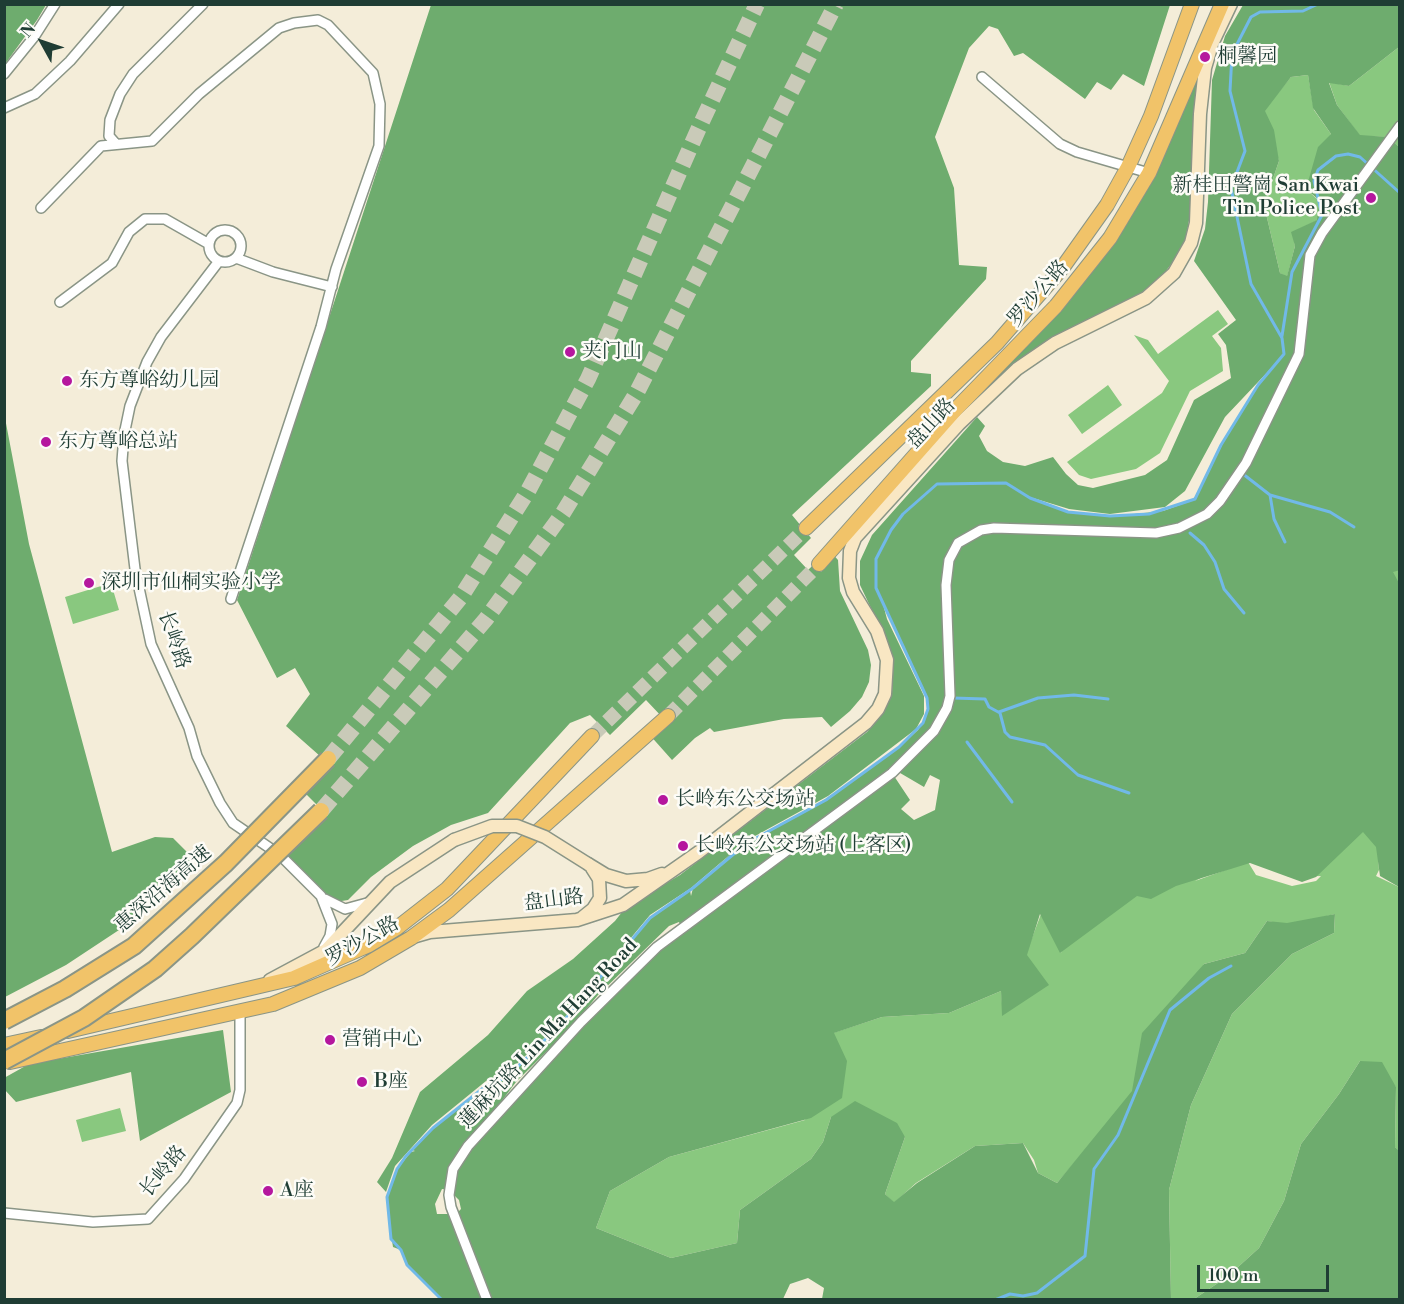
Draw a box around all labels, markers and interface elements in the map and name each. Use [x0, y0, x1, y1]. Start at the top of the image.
north arrow [12, 12, 72, 72]
text: N [16, 19, 40, 42]
place label: 桐馨园 [1217, 45, 1277, 69]
marker: 桐馨园 [1198, 50, 1212, 64]
place label: 新桂田警崗 San Kwai Tin Police Post [1173, 174, 1359, 221]
marker: 新桂田警崗 San Kwai Tin Police Post [1364, 191, 1378, 205]
street label: 罗沙公路 [1004, 256, 1074, 332]
place label: 夹门山 [582, 340, 642, 364]
marker: 夹门山 [563, 345, 577, 359]
place label: 东方尊峪幼儿园 [79, 369, 219, 393]
marker: 东方尊峪幼儿园 [60, 374, 74, 388]
street label: 盘山路 [903, 394, 961, 454]
place label: 东方尊峪总站 [58, 430, 178, 454]
marker: 东方尊峪总站 [39, 435, 53, 449]
place label: 深圳市仙桐实验小学 [101, 571, 281, 595]
marker: 深圳市仙桐实验小学 [82, 576, 96, 590]
street label: 长岭路 [152, 608, 194, 672]
place label: 长岭东公交场站 [675, 788, 815, 812]
marker: 长岭东公交场站 [656, 793, 670, 807]
place label: 长岭东公交场站 (上客区) [695, 834, 911, 858]
marker: 长岭东公交场站 (上客区) [676, 839, 690, 853]
street label: 惠深沿海高速 [111, 842, 217, 938]
street label: 盘山路 [523, 885, 585, 917]
street label: 罗沙公路 [322, 912, 404, 972]
street label: 蓮麻坑路 Lin Ma Hang Road [455, 934, 643, 1134]
place label: 营销中心 [342, 1028, 422, 1052]
marker: 营销中心 [323, 1033, 337, 1047]
place label: B座 [374, 1070, 408, 1094]
marker: B座 [355, 1075, 369, 1089]
street label: 长岭路 [136, 1141, 192, 1203]
place label: A座 [280, 1179, 314, 1203]
marker: A座 [261, 1184, 275, 1198]
scale bar [1200, 1253, 1332, 1291]
text: 100 m [1208, 1264, 1259, 1287]

